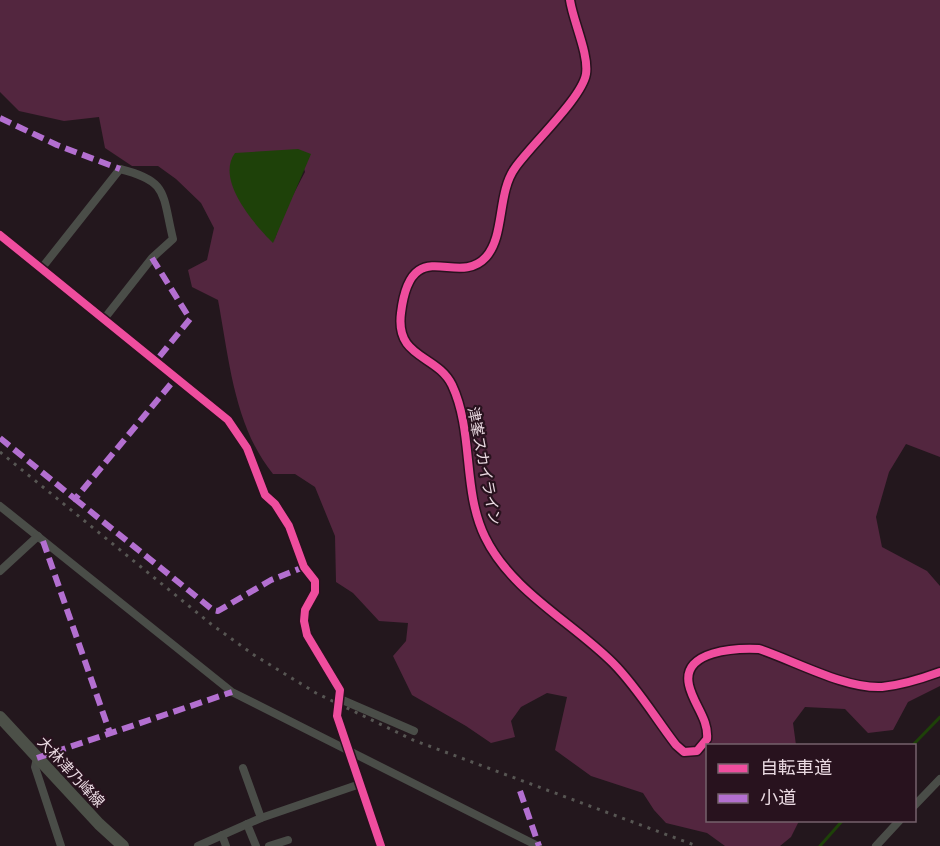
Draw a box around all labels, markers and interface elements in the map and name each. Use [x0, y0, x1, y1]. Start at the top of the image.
street label: 津峯スカイライン [464, 405, 504, 527]
street label: 大林津乃峰線 [34, 733, 108, 811]
legend [706, 744, 916, 822]
text: 自転車道 [760, 757, 832, 778]
text: 小道 [760, 787, 796, 808]

